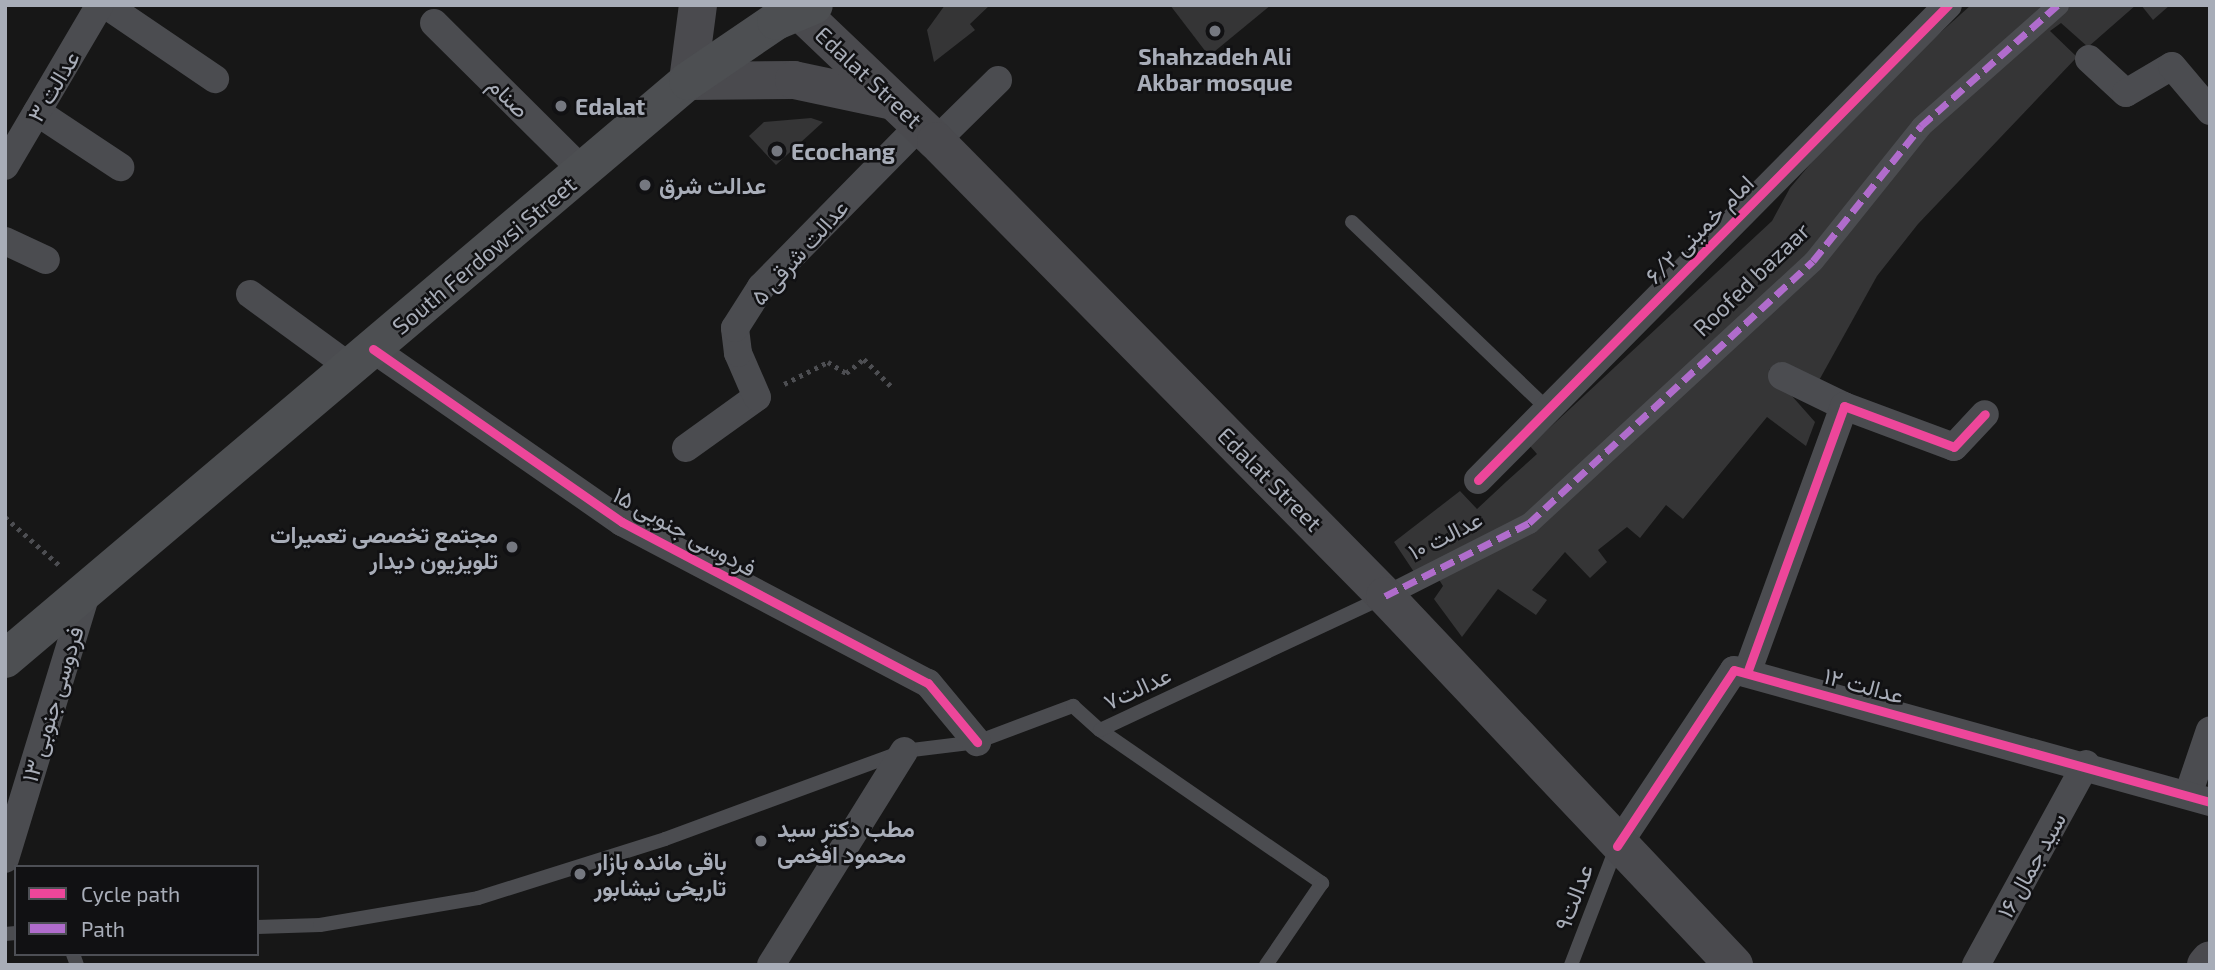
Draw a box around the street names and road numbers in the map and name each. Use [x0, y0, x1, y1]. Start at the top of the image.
street label: Edalat Street [810, 21, 928, 133]
street label: عدالت ۳ [21, 46, 85, 126]
street label: صنام [483, 71, 535, 123]
street label: امام خمینی ۶/۲ [1639, 169, 1759, 289]
street label: South Ferdowsi Street [387, 170, 581, 340]
street label: عدالت شرقی ۵ [744, 194, 854, 310]
street label: Roofed bazaar [1687, 217, 1815, 341]
street label: Edalat Street [1212, 421, 1328, 537]
street label: فردوسی جنوبی ۱۵ [609, 480, 761, 582]
street label: عدالت ۱۰ [1404, 505, 1486, 565]
street label: فردوسی جنوبی ۱۳ [15, 623, 89, 785]
street label: عدالت۷ [1099, 660, 1175, 716]
street label: عدالت ۱۲ [1821, 661, 1907, 709]
street label: سید جمال ۱۶ [1991, 808, 2071, 922]
street label: عدالت۹ [1548, 860, 1598, 934]

